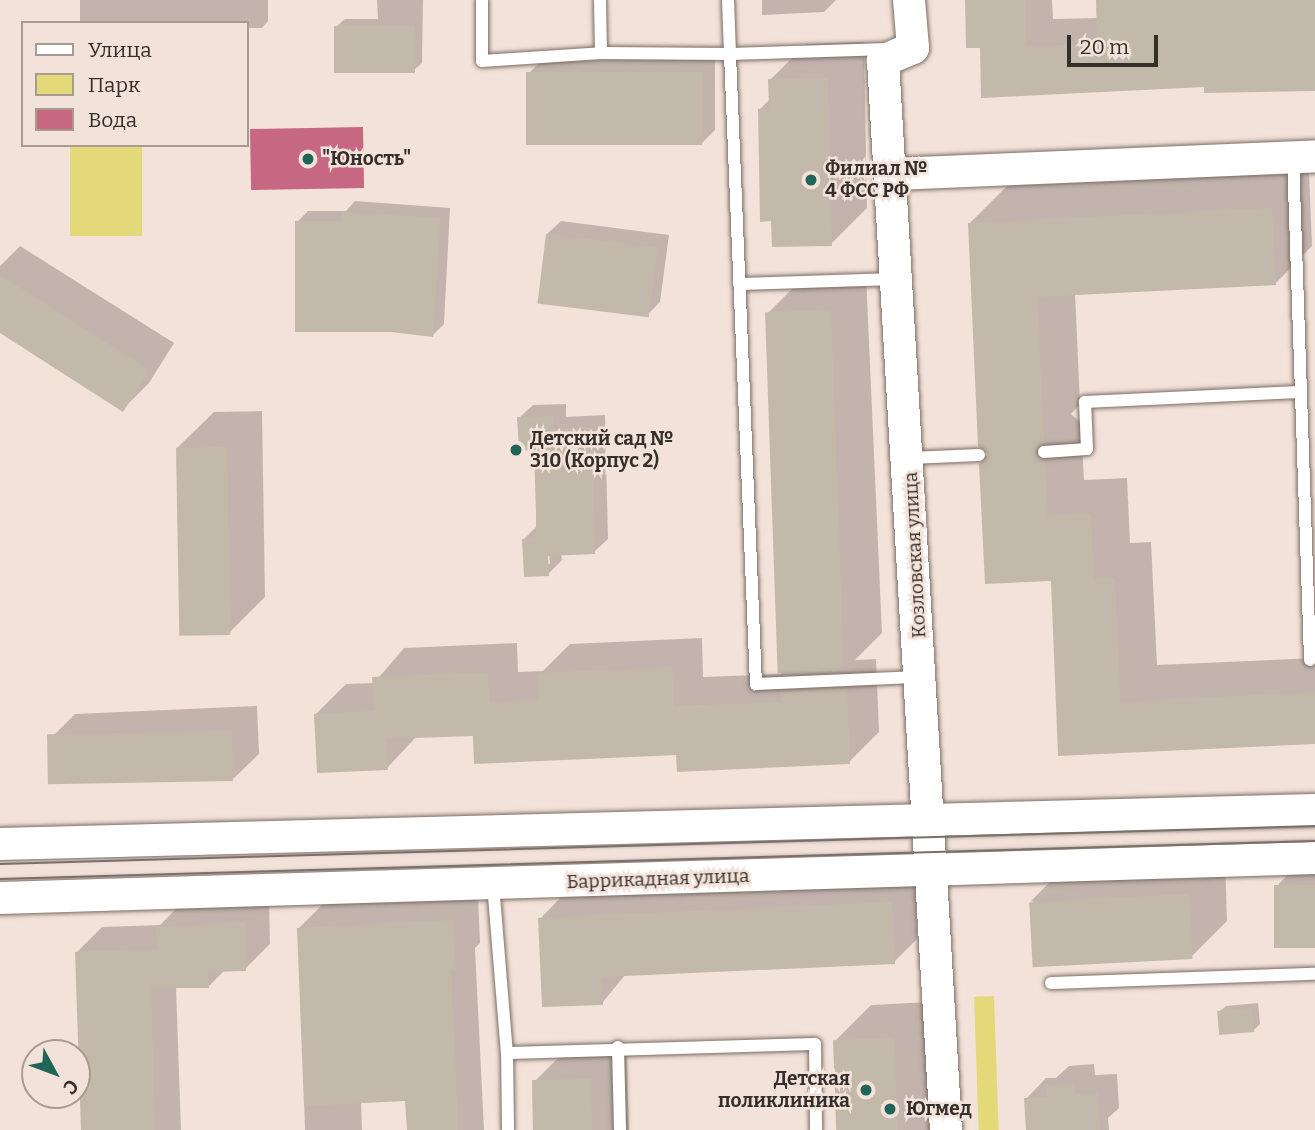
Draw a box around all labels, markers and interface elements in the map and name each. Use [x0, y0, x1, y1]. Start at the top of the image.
legend [21, 21, 248, 147]
scale bar [1070, 21, 1161, 65]
text: 20 m [1080, 34, 1129, 60]
text: Улица [88, 37, 152, 63]
text: Парк [88, 72, 140, 98]
text: Вода [88, 107, 137, 133]
place label: "Юность" [322, 148, 411, 170]
marker: "Юность" [300, 151, 316, 167]
place label: Филиал № 4 ФСС РФ [825, 158, 928, 202]
marker: Филиал № 4 ФСС РФ [803, 172, 819, 188]
place label: Детский сад № 310 (Корпус 2) [530, 428, 673, 472]
marker: Детский сад № 310 (Корпус 2) [508, 442, 524, 458]
street label: Козловская улица [899, 471, 931, 639]
street label: Баррикадная улица [566, 864, 750, 894]
north arrow [21, 1039, 91, 1109]
place label: Детская поликлиника [718, 1068, 850, 1112]
text: С [58, 1075, 83, 1099]
marker: Детская поликлиника [856, 1080, 876, 1100]
place label: Югмед [906, 1098, 972, 1120]
marker: Югмед [880, 1099, 900, 1119]

